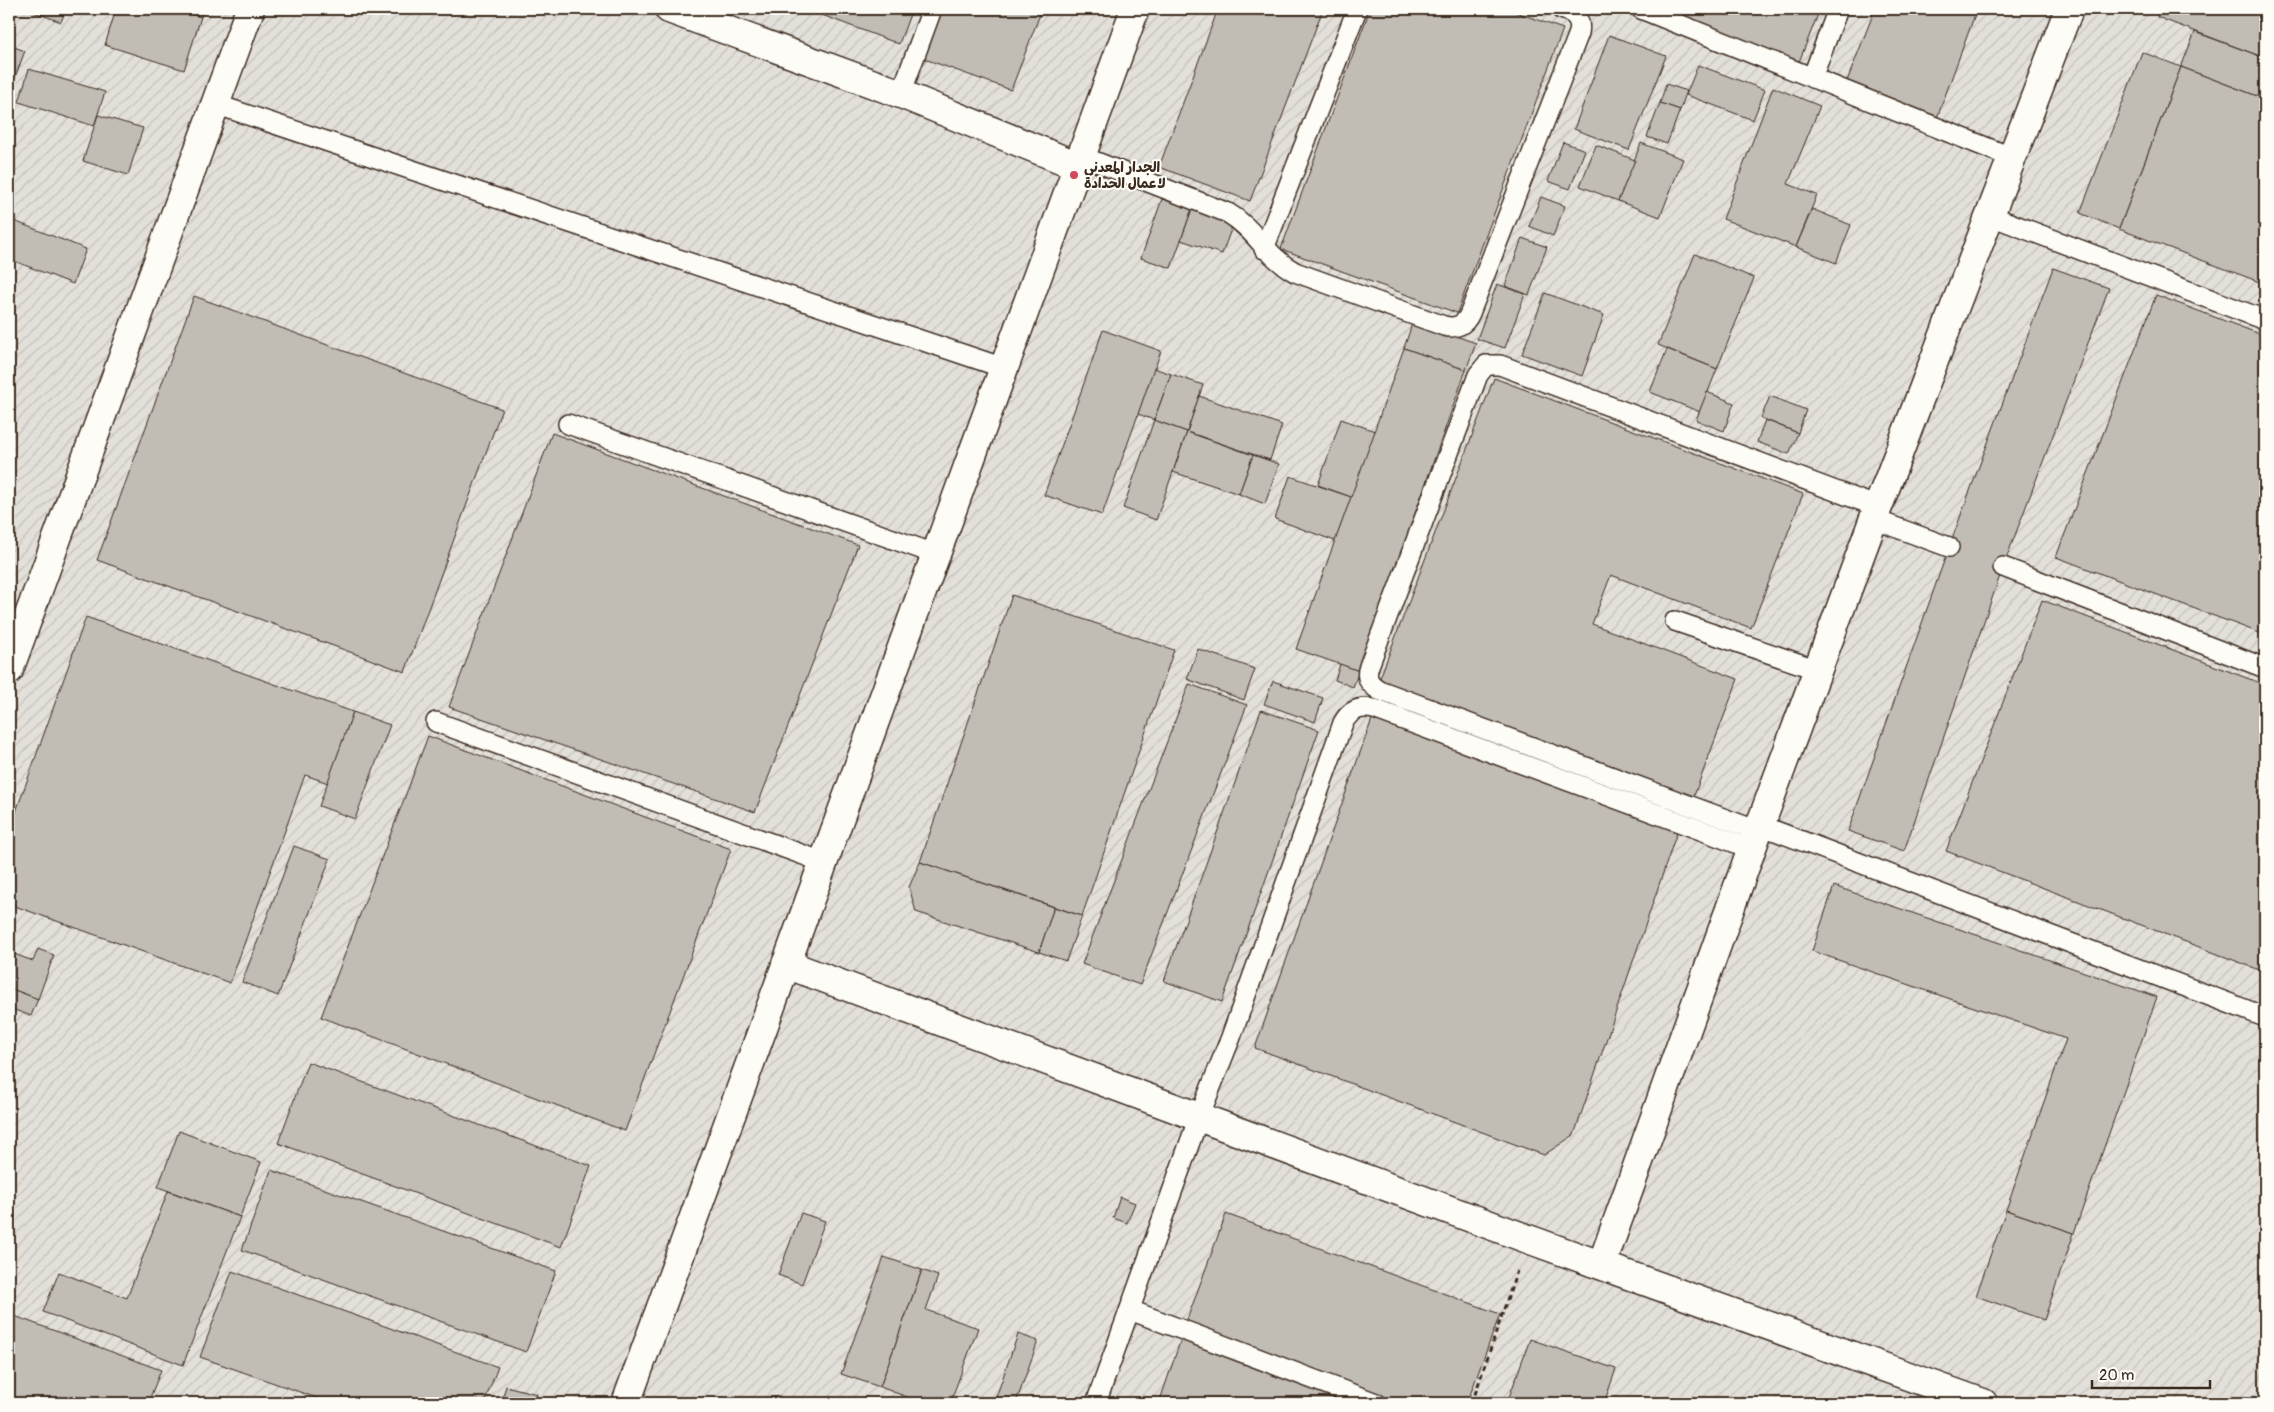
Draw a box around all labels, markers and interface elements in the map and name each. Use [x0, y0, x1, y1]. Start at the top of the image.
place label: الجدار المعدني لاعمال الحدادة [1084, 159, 1166, 192]
marker: الجدار المعدني لاعمال الحدادة [1068, 169, 1080, 181]
scale bar [2092, 1357, 2209, 1389]
text: 20 m [2099, 1366, 2134, 1385]

